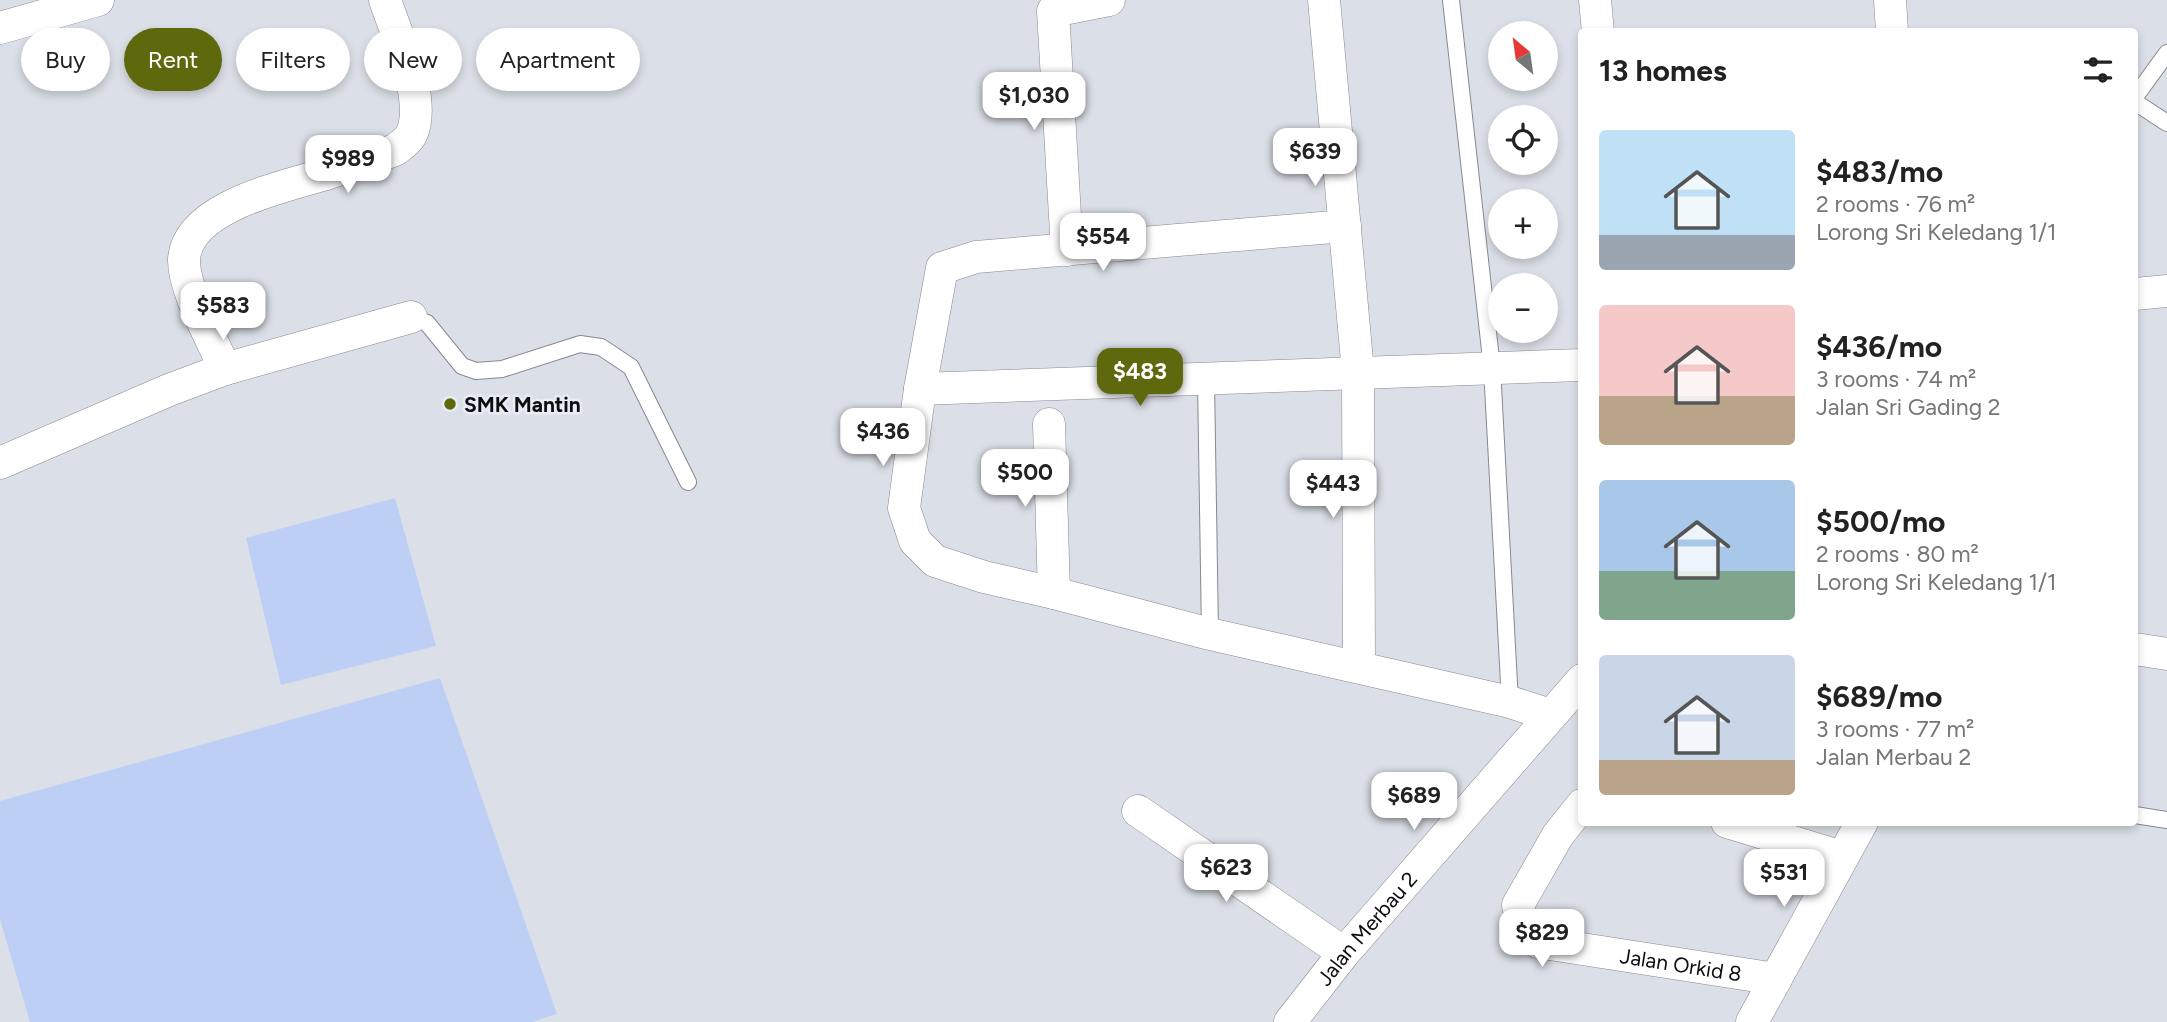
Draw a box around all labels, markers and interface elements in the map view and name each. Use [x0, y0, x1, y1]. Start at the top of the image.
north arrow [1488, 21, 1558, 91]
map controls [1488, 21, 1558, 343]
chip: Buy [21, 28, 110, 91]
chip: Rent [124, 28, 222, 91]
chip: Filters [236, 28, 350, 91]
chip: New [364, 28, 462, 91]
chip: Apartment [476, 28, 640, 91]
icon: filters [2079, 51, 2117, 89]
text: 13 homes [1599, 52, 1727, 89]
pin: $1,030 [977, 72, 1091, 132]
text: $1,030 [999, 81, 1069, 109]
button: locate [1488, 105, 1558, 175]
pin: $639 [1274, 128, 1356, 188]
pin: $989 [307, 136, 389, 195]
text: $639 [1289, 137, 1341, 165]
text: $989 [321, 144, 375, 172]
text: $483/mo [1816, 153, 1943, 190]
icon: home [1655, 158, 1739, 242]
button: + [1488, 189, 1558, 259]
text: 2 rooms · 76 m² [1816, 190, 1975, 218]
pin: $554 [1062, 214, 1144, 273]
text: Lorong Sri Keledang 1/1 [1816, 218, 2057, 246]
text: $554 [1076, 222, 1130, 250]
button: − [1488, 273, 1558, 343]
pin: $583 [182, 282, 264, 342]
text: $583 [197, 291, 249, 319]
text: $436/mo [1816, 328, 1942, 365]
icon: home [1655, 333, 1739, 417]
pin: $483 [1099, 348, 1181, 408]
text: $483 [1113, 357, 1167, 385]
text: 3 rooms · 74 m² [1816, 365, 1976, 393]
place label: SMK Mantin [464, 392, 581, 417]
text: Jalan Sri Gading 2 [1816, 393, 2001, 421]
marker: SMK Mantin [442, 396, 458, 412]
pin: $436 [842, 408, 924, 468]
text: $436 [856, 417, 910, 445]
pin: $500 [984, 449, 1066, 509]
text: $500 [997, 458, 1053, 486]
pin: $443 [1292, 461, 1374, 520]
text: $443 [1306, 469, 1360, 497]
text: $500/mo [1816, 503, 1945, 540]
icon: home [1655, 508, 1739, 592]
text: 2 rooms · 80 m² [1816, 540, 1979, 568]
text: Lorong Sri Keledang 1/1 [1816, 568, 2057, 596]
text: $689/mo [1816, 678, 1942, 715]
icon: home [1655, 683, 1739, 767]
text: 3 rooms · 77 m² [1816, 715, 1974, 743]
text: Jalan Merbau 2 [1816, 743, 1971, 771]
pin: $689 [1373, 772, 1455, 832]
text: $689 [1387, 781, 1441, 809]
pin: $623 [1185, 844, 1267, 904]
pin: $531 [1743, 850, 1825, 909]
text: $623 [1200, 853, 1252, 881]
text: $531 [1760, 858, 1808, 886]
street label: Jalan Merbau 2 [1311, 866, 1422, 990]
pin: $829 [1501, 909, 1583, 969]
text: $829 [1515, 918, 1569, 946]
street label: Jalan Orkid 8 [1618, 943, 1743, 986]

